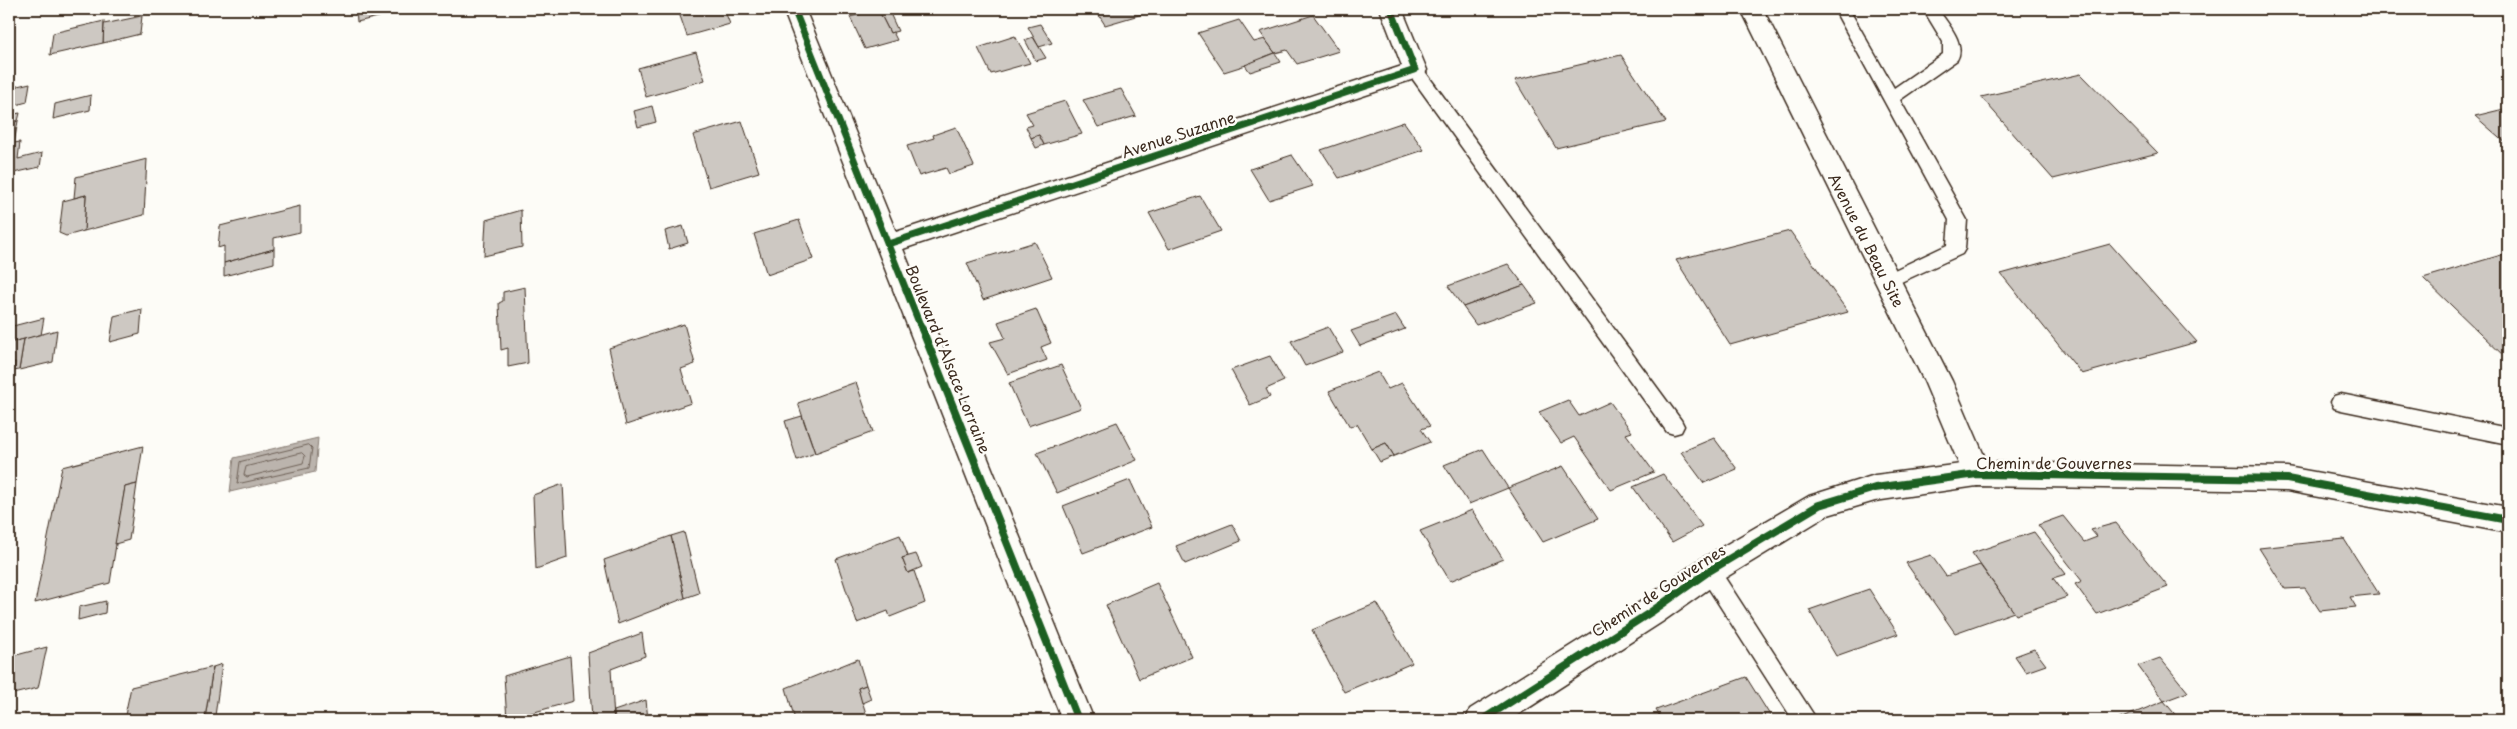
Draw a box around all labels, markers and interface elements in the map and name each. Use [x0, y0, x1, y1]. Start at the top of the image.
street label: Avenue Suzanne [1118, 105, 1238, 163]
street label: Avenue du Beau Site [1823, 169, 1911, 311]
street label: Boulevard d'Alsace Lorraine [901, 261, 997, 457]
street label: Chemin de Gouvernes [1976, 451, 2132, 474]
street label: Chemin de Gouvernes [1586, 538, 1730, 642]

